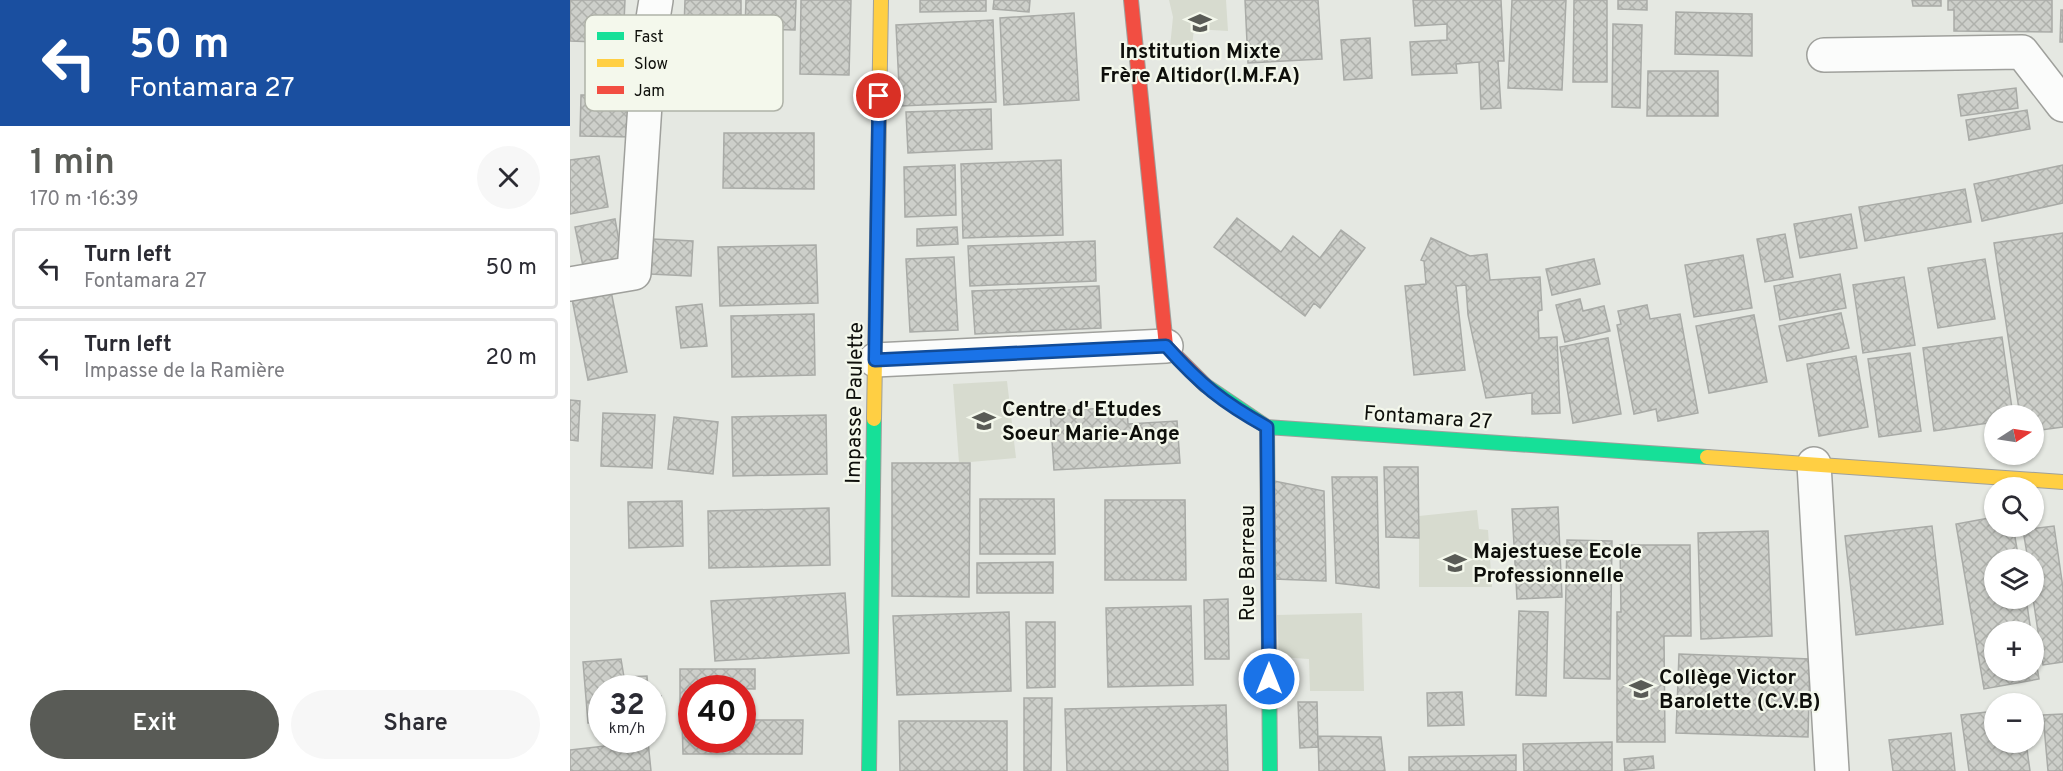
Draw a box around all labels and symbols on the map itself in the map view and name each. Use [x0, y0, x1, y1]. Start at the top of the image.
school or university icon: Institution Mixte Frère Altidor(I.M.F.A) [1187, 10, 1213, 36]
legend [585, 15, 783, 111]
text: Fast [634, 28, 664, 48]
place label: Institution Mixte Frère Altidor(I.M.F.A) [1100, 39, 1300, 90]
text: Slow [634, 55, 668, 75]
pin [853, 70, 904, 121]
text: Jam [634, 82, 665, 102]
street label: Impasse Paulette [841, 322, 870, 484]
place label: Centre d' Etudes Soeur Marie-Ange [1002, 397, 1180, 448]
street label: Fontamara 27 [1363, 401, 1493, 436]
north arrow [1984, 405, 2044, 465]
school or university icon: Centre d' Etudes Soeur Marie-Ange [971, 408, 997, 434]
street label: Rue Barreau [1235, 505, 1262, 621]
place label: Majestuese Ecole Professionnelle [1473, 539, 1642, 590]
school or university icon: Majestuese Ecole Professionnelle [1442, 550, 1468, 576]
position arrow [1237, 647, 1301, 711]
place label: Collège Victor Barolette (C.V.B) [1659, 665, 1820, 716]
speed limit sign: 40 [678, 675, 756, 753]
school or university icon: Collège Victor Barolette (C.V.B) [1628, 676, 1654, 702]

